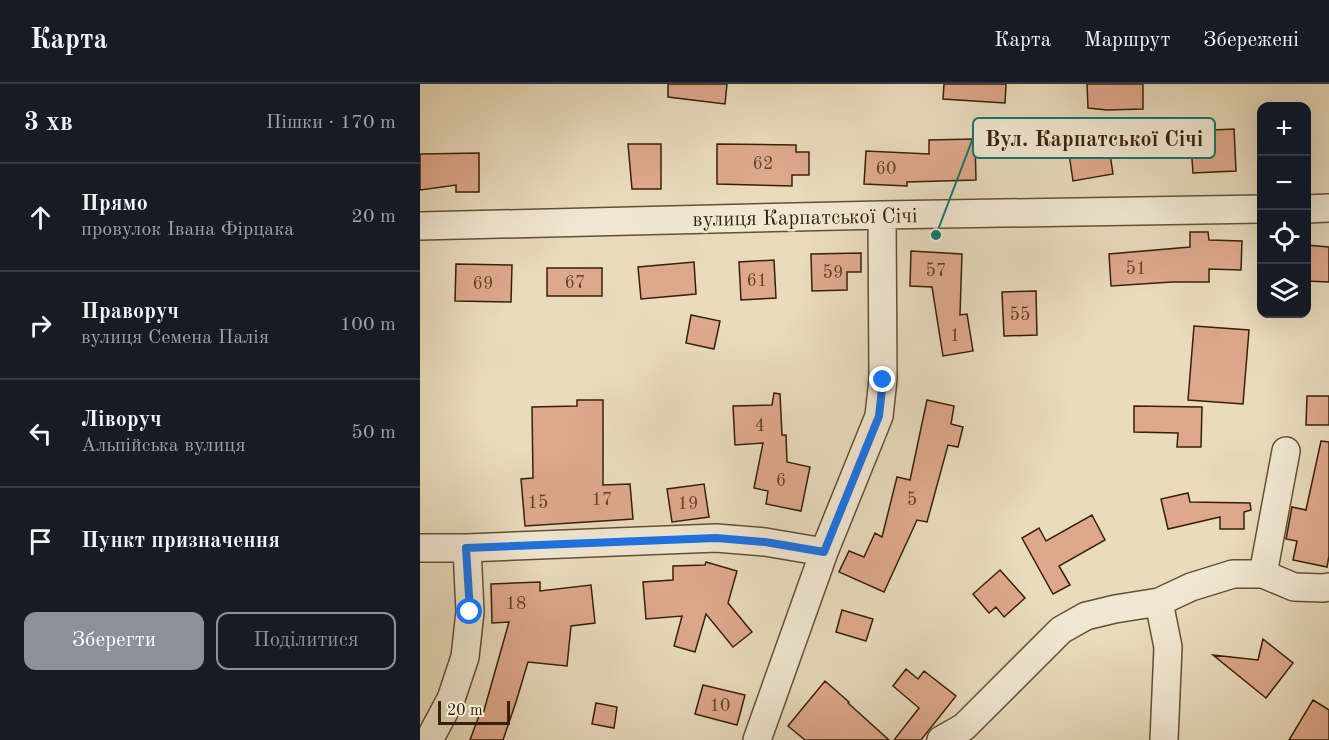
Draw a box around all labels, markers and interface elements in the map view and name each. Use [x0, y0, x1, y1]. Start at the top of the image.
text: Карта [30, 27, 108, 55]
text: Карта [994, 30, 1051, 51]
text: Маршрут [1084, 30, 1170, 51]
text: Збережені [1203, 30, 1299, 51]
map controls [1257, 102, 1311, 318]
button: + [1257, 102, 1311, 156]
text: 3 хв [24, 110, 73, 136]
text: Пішки · 170 m [266, 113, 396, 133]
callout: Вул. Карпатської Січі [973, 118, 1215, 158]
text: Вул. Карпатської Січі [985, 129, 1203, 151]
house number: 62 [753, 155, 773, 173]
button: − [1257, 156, 1311, 210]
house number: 60 [876, 160, 896, 178]
text: Прямо [81, 193, 148, 215]
icon: ahead [24, 201, 57, 234]
street label: вулиця Карпатської Січі [692, 206, 918, 231]
text: 20 m [351, 207, 396, 227]
button: locate [1257, 210, 1311, 264]
text: провулок Івана Фірцака [81, 220, 294, 240]
house number: 51 [1126, 260, 1146, 278]
house number: 57 [926, 262, 946, 280]
house number: 59 [823, 264, 843, 282]
button: layers [1257, 264, 1311, 318]
house number: 61 [747, 272, 767, 290]
house number: 67 [565, 274, 585, 292]
house number: 69 [473, 275, 493, 293]
text: Праворуч [81, 301, 179, 323]
house number: 55 [1010, 306, 1030, 324]
icon: right [24, 309, 57, 342]
text: 100 m [340, 315, 396, 335]
house number: 1 [950, 327, 960, 345]
text: вулиця Семена Палія [81, 328, 269, 348]
route end [869, 366, 895, 392]
text: Ліворуч [81, 409, 162, 431]
icon: left [24, 417, 57, 450]
house number: 4 [755, 417, 765, 435]
text: 50 m [351, 423, 396, 443]
text: Альпійська вулиця [81, 436, 246, 456]
house number: 6 [776, 472, 786, 490]
house number: 17 [592, 491, 612, 509]
house number: 5 [907, 491, 917, 509]
house number: 15 [528, 494, 548, 512]
house number: 19 [678, 495, 698, 513]
icon: arrive [24, 525, 57, 558]
text: Пункт призначення [81, 530, 280, 552]
house number: 18 [506, 595, 526, 613]
route start [456, 598, 482, 624]
button: Зберегти [24, 612, 204, 670]
button: Поділитися [216, 612, 396, 670]
house number: 10 [710, 697, 730, 715]
scale bar [438, 698, 510, 726]
text: 20 m [447, 703, 483, 719]

